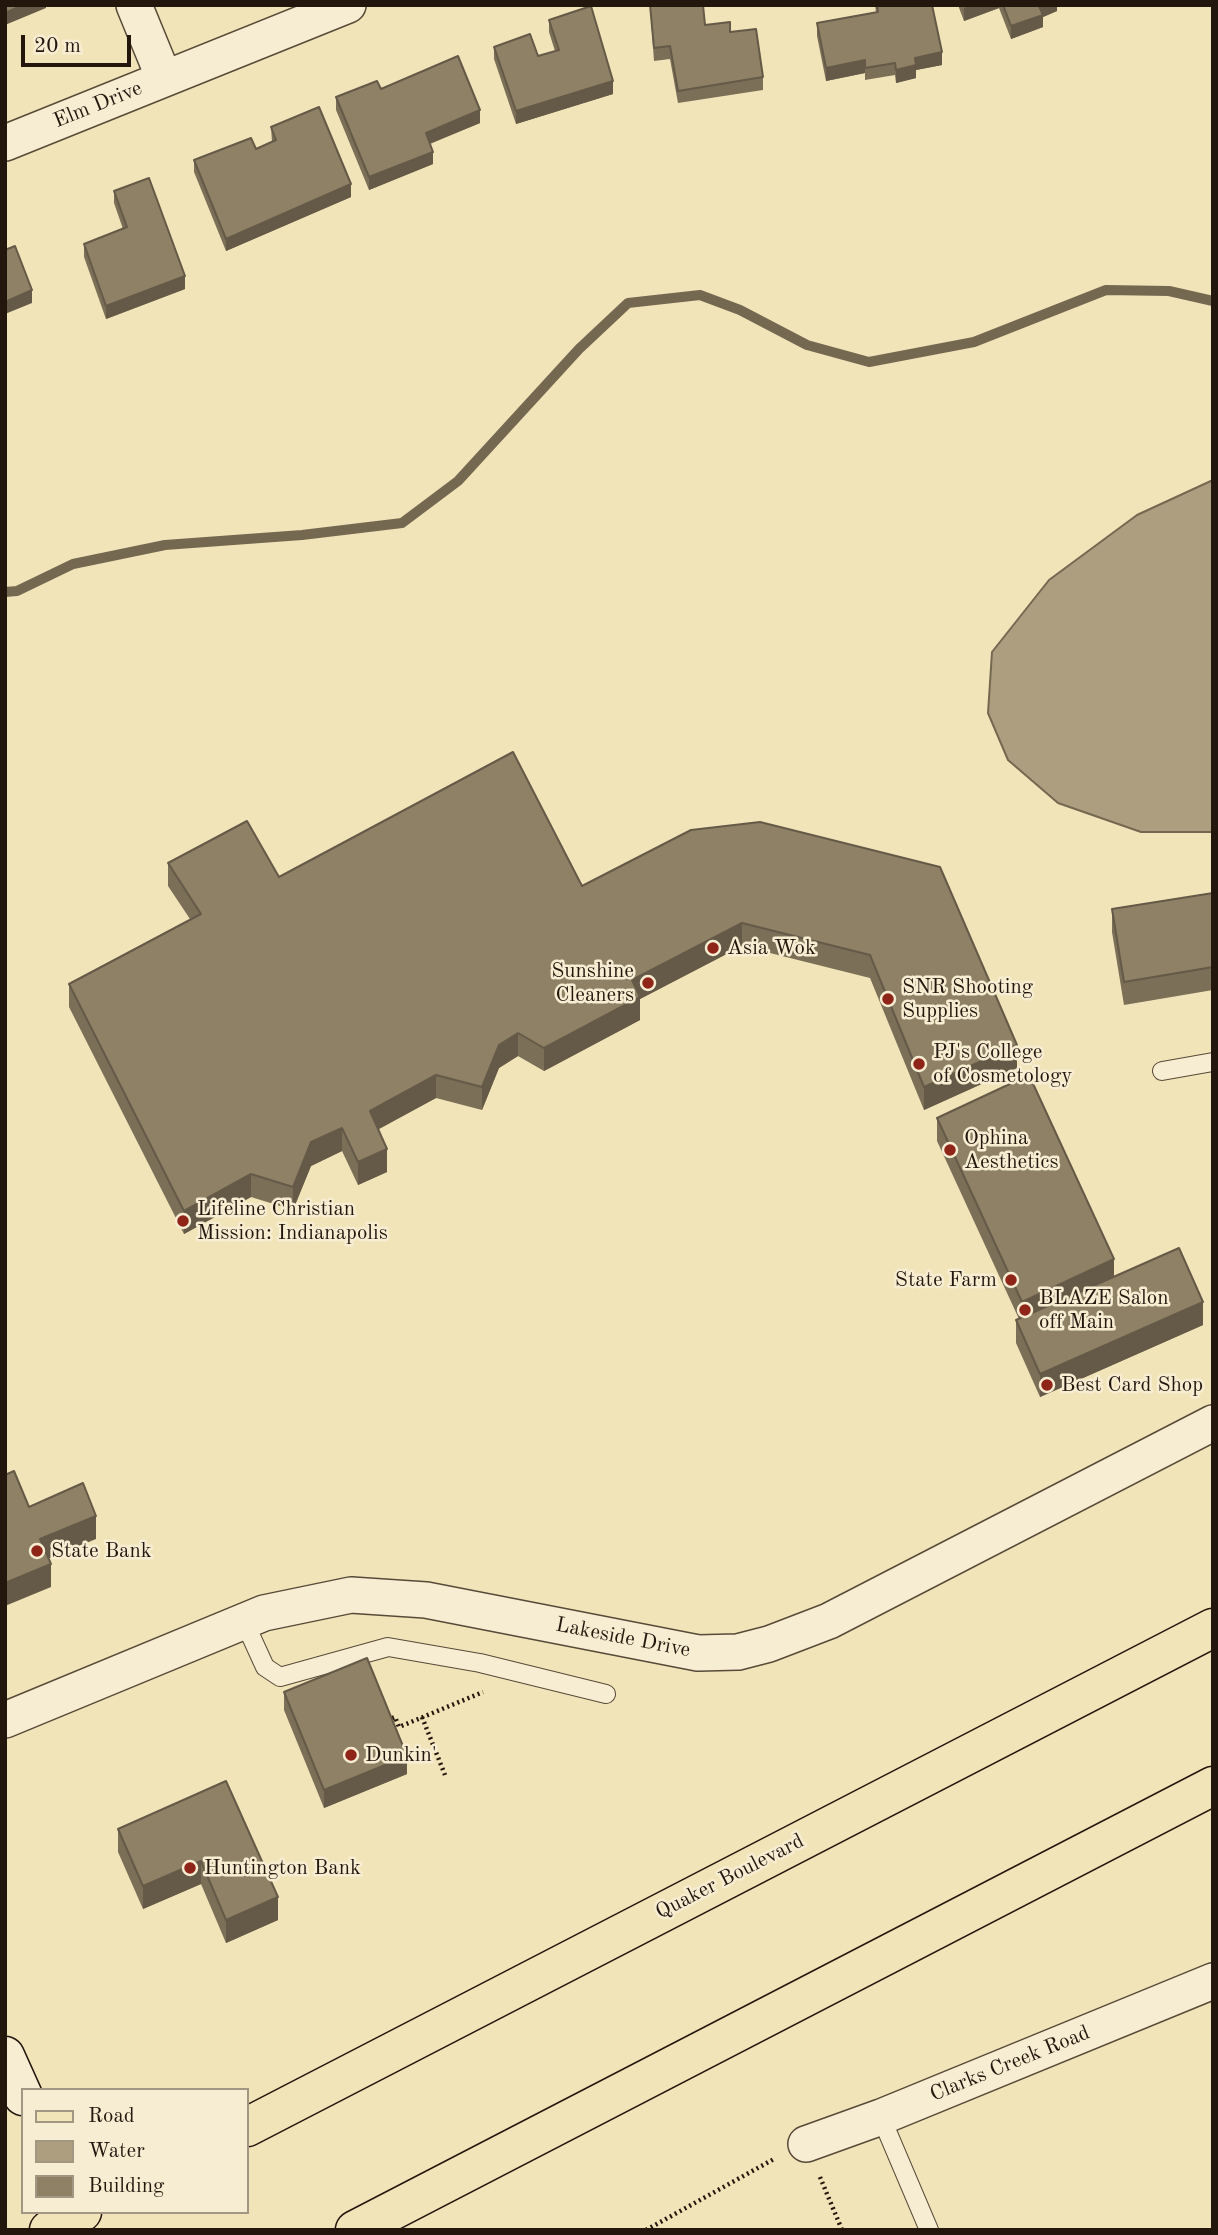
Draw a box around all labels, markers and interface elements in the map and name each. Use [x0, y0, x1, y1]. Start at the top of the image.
scale bar [24, 21, 135, 65]
text: 20 m [34, 36, 81, 57]
street label: Elm Drive [50, 76, 146, 134]
place label: Asia Wok [727, 935, 816, 961]
marker: Asia Wok [705, 940, 721, 956]
place label: Sunshine Cleaners [551, 958, 634, 1008]
place label: SNR Shooting Supplies [902, 974, 1033, 1024]
marker: Sunshine Cleaners [640, 975, 656, 991]
marker: SNR Shooting Supplies [880, 991, 896, 1007]
place label: PJ's College of Cosmetology [933, 1039, 1072, 1089]
marker: PJ's College of Cosmetology [911, 1056, 927, 1072]
place label: Ophina Aesthetics [964, 1125, 1059, 1175]
marker: Ophina Aesthetics [942, 1142, 958, 1158]
place label: Lifeline Christian Mission: Indianapolis [197, 1196, 388, 1246]
marker: Lifeline Christian Mission: Indianapolis [175, 1213, 191, 1229]
place label: State Farm [895, 1267, 997, 1293]
marker: State Farm [1003, 1272, 1019, 1288]
place label: BLAZE Salon off Main [1039, 1285, 1168, 1335]
marker: BLAZE Salon off Main [1017, 1302, 1033, 1318]
place label: Best Card Shop [1061, 1372, 1203, 1398]
marker: Best Card Shop [1039, 1377, 1055, 1393]
place label: State Bank [51, 1538, 152, 1564]
marker: State Bank [29, 1543, 45, 1559]
street label: Lakeside Drive [553, 1613, 693, 1663]
place label: Dunkin' [365, 1742, 437, 1768]
marker: Dunkin' [343, 1747, 359, 1763]
street label: Quaker Boulevard [652, 1829, 808, 1925]
place label: Huntington Bank [204, 1855, 361, 1881]
marker: Huntington Bank [182, 1860, 198, 1876]
street label: Clarks Creek Road [926, 2020, 1094, 2108]
legend [21, 2088, 248, 2214]
text: Road [88, 2106, 135, 2127]
text: Water [88, 2141, 145, 2162]
text: Building [88, 2176, 164, 2197]

